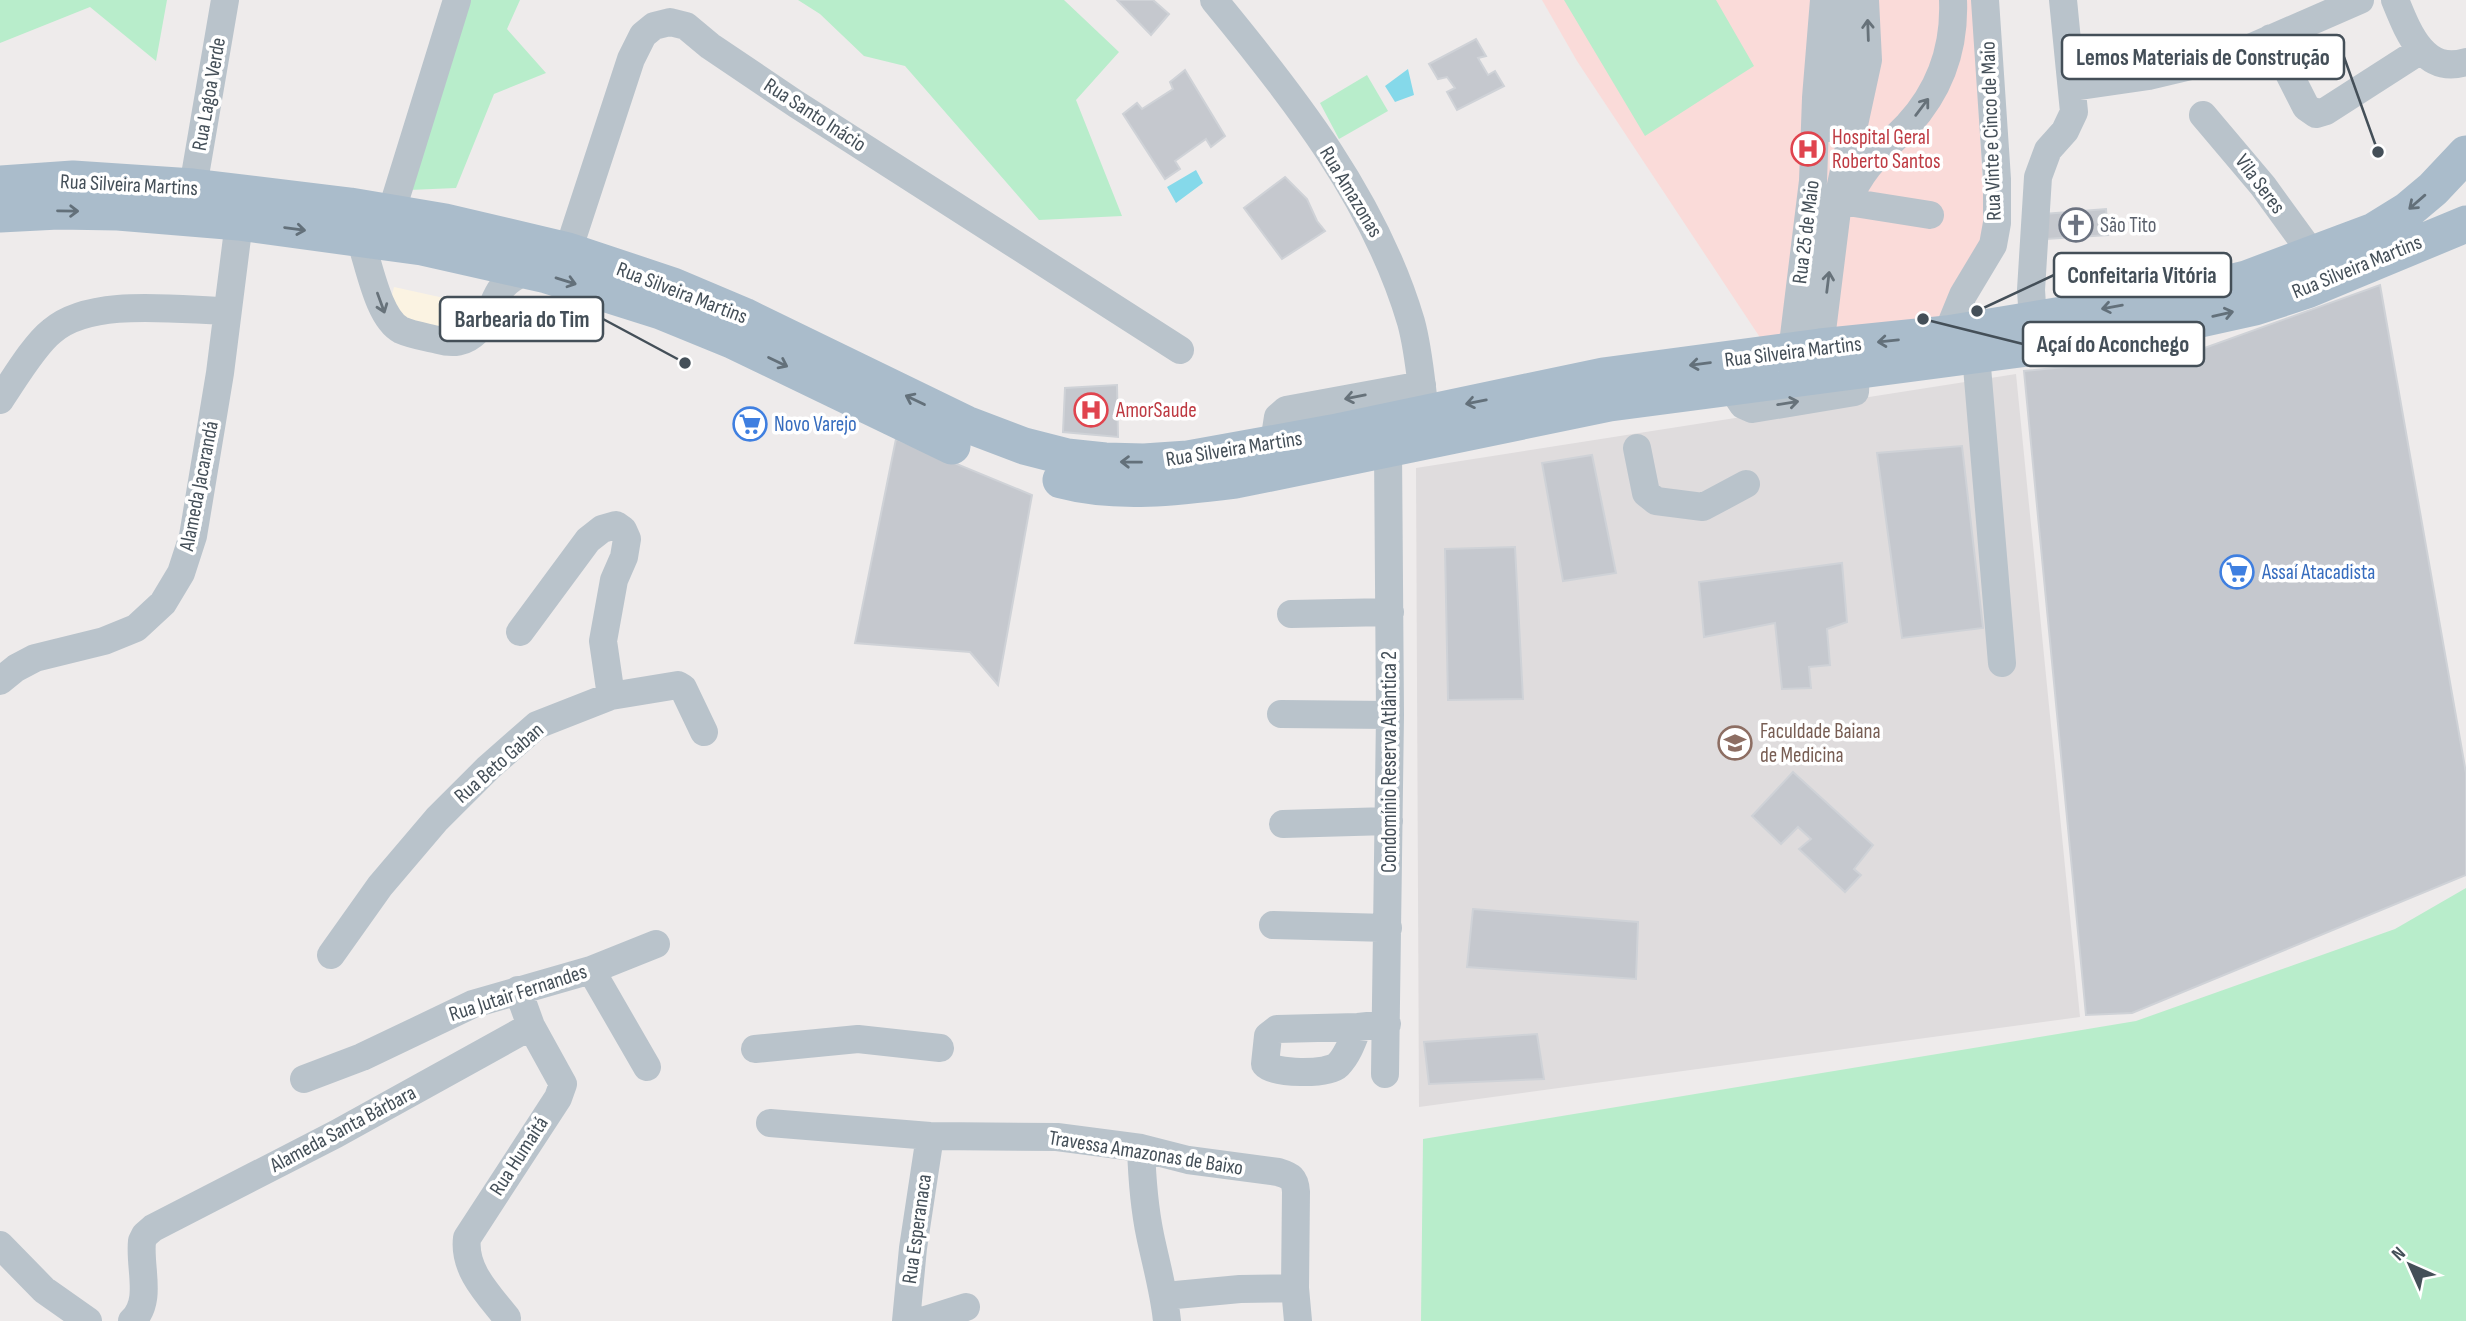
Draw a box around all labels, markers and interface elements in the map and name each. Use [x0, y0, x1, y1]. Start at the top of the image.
one-way arrow [1861, 19, 1874, 42]
callout: Lemos Materiais de Construção [2062, 35, 2344, 79]
street label: Rua Lagoa Verde [187, 36, 231, 152]
street label: Rua Vinte e Cinco de Maio [1975, 41, 2007, 221]
text: Lemos Materiais de Construção [2076, 44, 2330, 72]
street label: Rua Santo Inácio [759, 73, 871, 157]
one-way arrow [1914, 98, 1929, 116]
place label: Hospital Geral Roberto Santos [1832, 125, 1941, 174]
hospital icon: Hospital Geral Roberto Santos [1789, 130, 1827, 168]
street label: Rua Amazonas [1314, 142, 1388, 242]
street label: Vila Seres [2230, 149, 2290, 219]
street label: Rua Silveira Martins [60, 169, 198, 201]
street label: Rua 25 de Maio [1787, 179, 1825, 285]
one-way arrow [2409, 194, 2427, 210]
one-way arrow [56, 205, 79, 218]
church icon: São Tito [2057, 206, 2095, 244]
place label: São Tito [2100, 213, 2157, 238]
one-way arrow [283, 223, 306, 236]
street label: Rua Silveira Martins [2288, 230, 2426, 304]
callout: Confeitaria Vitória [2054, 253, 2231, 297]
street label: Rua Silveira Martins [613, 257, 751, 329]
text: Confeitaria Vitória [2067, 262, 2217, 290]
one-way arrow [1821, 272, 1834, 294]
one-way arrow [555, 276, 577, 289]
one-way arrow [376, 292, 389, 314]
callout: Barbearia do Tim [440, 297, 603, 341]
one-way arrow [2101, 301, 2124, 314]
text: Barbearia do Tim [454, 306, 590, 334]
one-way arrow [2211, 307, 2234, 320]
callout: Açaí do Aconchego [2023, 322, 2204, 366]
street label: Rua Silveira Martins [1723, 331, 1863, 373]
text: Açaí do Aconchego [2036, 331, 2189, 359]
one-way arrow [1877, 334, 1899, 347]
one-way arrow [767, 356, 788, 370]
one-way arrow [1689, 357, 1712, 370]
hospital icon: AmorSaude [1072, 391, 1110, 429]
one-way arrow [1344, 391, 1367, 405]
one-way arrow [905, 393, 926, 406]
one-way arrow [1465, 396, 1488, 410]
one-way arrow [1776, 396, 1799, 409]
place label: AmorSaude [1115, 398, 1197, 423]
supermarket icon: Novo Varejo [731, 405, 769, 443]
place label: Novo Varejo [774, 412, 857, 437]
street label: Alameda Jacarandá [174, 419, 224, 554]
street label: Rua Silveira Martins [1164, 426, 1304, 472]
one-way arrow [1120, 455, 1143, 469]
supermarket icon: Assaí Atacadista [2218, 553, 2256, 591]
place label: Assaí Atacadista [2261, 560, 2375, 585]
street label: Condomínio Reserva Atlântica 2 [1377, 651, 1402, 873]
street label: Rua Beto Gaban [449, 717, 549, 809]
place label: Faculdade Baiana de Medicina [1760, 719, 1881, 768]
school or university icon: Faculdade Baiana de Medicina [1716, 724, 1754, 762]
street label: Rua Jutair Fernandes [446, 959, 590, 1027]
street label: Alameda Santa Bárbara [265, 1080, 420, 1178]
street label: Rua Humaitá [484, 1112, 554, 1200]
street label: Travessa Amazonas de Baixo [1047, 1125, 1245, 1181]
street label: Rua Esperanaca [897, 1173, 937, 1285]
north arrow [2375, 1230, 2445, 1300]
text: N [2387, 1242, 2411, 1266]

